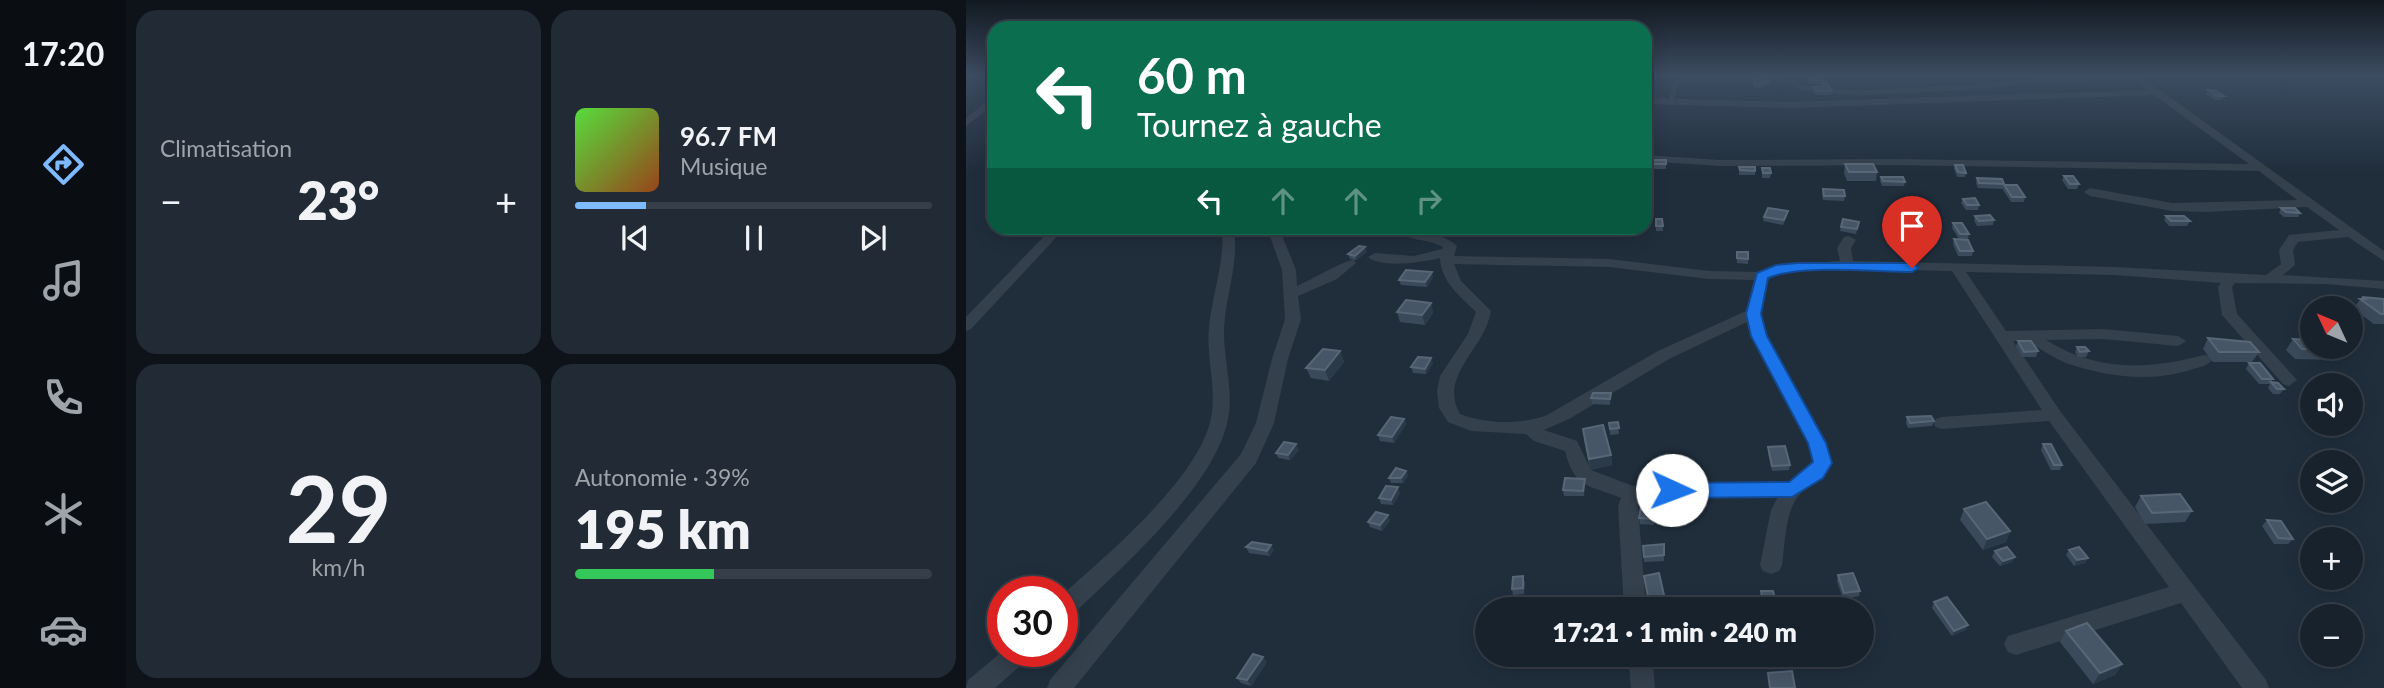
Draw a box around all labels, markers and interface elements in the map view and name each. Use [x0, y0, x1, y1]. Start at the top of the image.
text: 17:20 [22, 34, 104, 73]
text: 60 m [1137, 46, 1247, 104]
icon: left [1022, 49, 1113, 140]
text: Tournez à gauche [1137, 105, 1382, 144]
text: 96.7 FM [680, 120, 777, 152]
text: Climatisation [160, 134, 292, 162]
icon: directions [39, 140, 88, 189]
text: Musique [680, 152, 767, 180]
text: 23° [298, 169, 379, 231]
text: − [160, 178, 182, 224]
text: + [495, 178, 517, 224]
icon: left [1191, 182, 1229, 220]
icon: ahead [1264, 182, 1302, 220]
icon: ahead [1337, 182, 1375, 220]
icon: right [1410, 182, 1448, 220]
pin [1882, 196, 1942, 268]
icon: arrive [1893, 207, 1931, 245]
icon: previous [616, 219, 654, 257]
icon: pause [735, 219, 773, 257]
icon: next [854, 219, 892, 257]
icon: music [39, 256, 88, 305]
north arrow [2300, 296, 2362, 359]
map controls [2300, 296, 2363, 667]
icon: phone [39, 373, 88, 422]
button: sound [2300, 373, 2363, 436]
button: layers [2300, 450, 2363, 513]
text: 29 [286, 453, 391, 562]
position arrow [1635, 453, 1709, 527]
text: Autonomie · 39% [575, 463, 750, 491]
icon: climate [39, 489, 88, 538]
text: 195 km [575, 498, 751, 560]
button: + [2300, 527, 2363, 590]
text: km/h [312, 553, 365, 581]
speed limit sign: 30 [987, 576, 1078, 667]
button: − [2300, 604, 2363, 667]
icon: car [39, 605, 88, 654]
text: 17:21 · 1 min · 240 m [1552, 616, 1797, 648]

